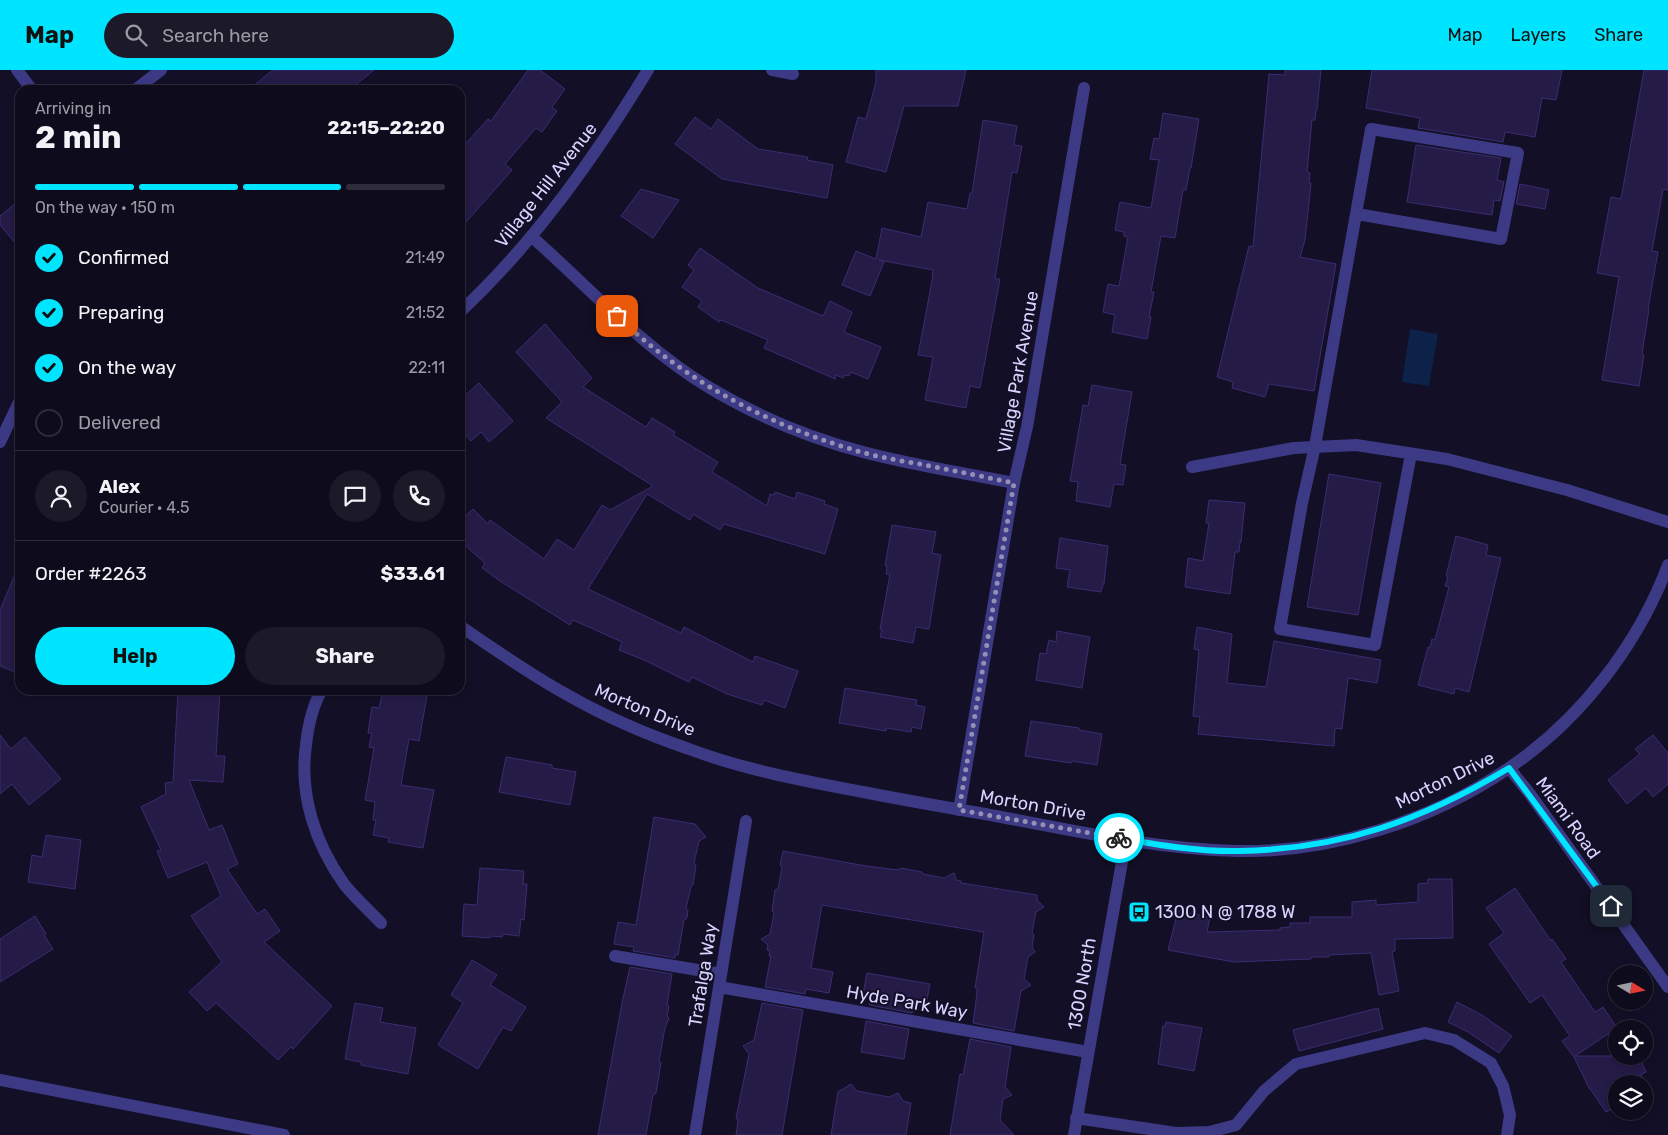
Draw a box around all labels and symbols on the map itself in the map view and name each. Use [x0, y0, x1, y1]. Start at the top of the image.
street label: Village Hill Avenue [490, 118, 602, 252]
street label: Village Park Avenue [993, 289, 1043, 455]
pin [596, 295, 638, 337]
street label: Morton Drive [591, 679, 699, 741]
street label: Morton Drive [1392, 747, 1498, 813]
street label: Miami Road [1531, 773, 1605, 863]
street label: Morton Drive [978, 785, 1088, 825]
courier [1094, 813, 1144, 863]
pin [1590, 885, 1632, 927]
bus stop icon: 1300 N @ 1788 W [1127, 900, 1151, 924]
place label: 1300 N @ 1788 W [1155, 901, 1295, 923]
street label: Trafalga Way [684, 921, 722, 1029]
street label: 1300 North [1063, 936, 1101, 1032]
north arrow [1608, 965, 1652, 1010]
street label: Hyde Park Way [845, 981, 969, 1024]

